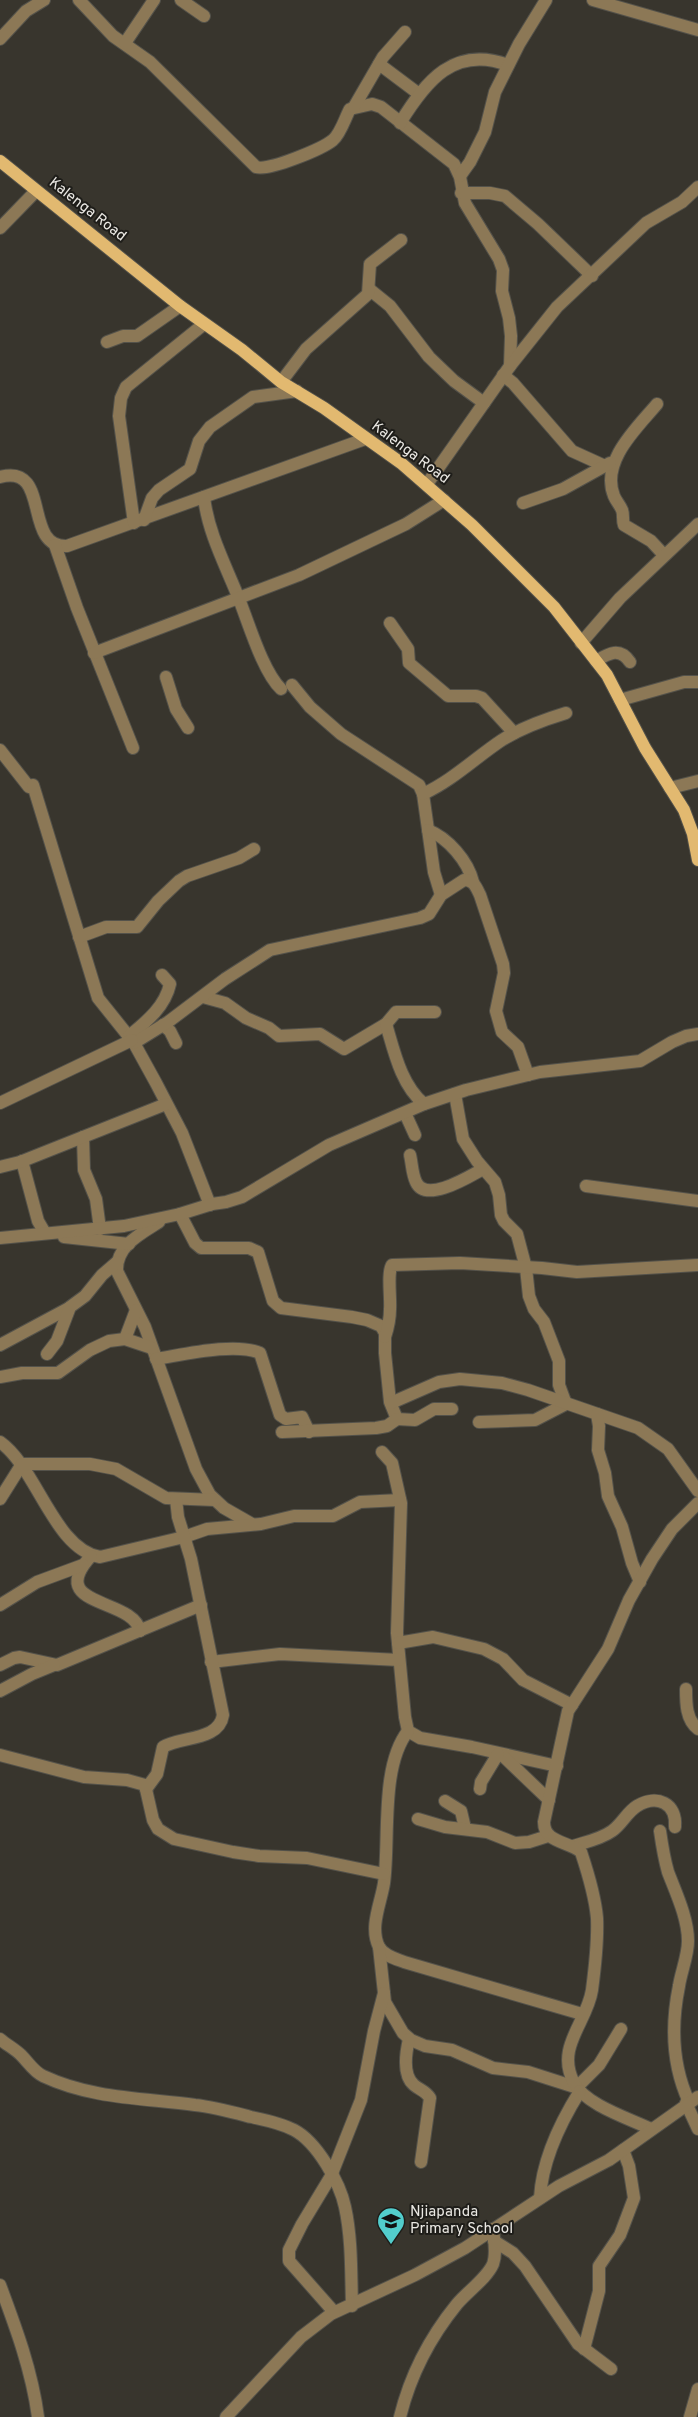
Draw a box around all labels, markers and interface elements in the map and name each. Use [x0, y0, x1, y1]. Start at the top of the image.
street label: Kalenga Road [44, 174, 130, 246]
street label: Kalenga Road [367, 417, 453, 489]
place label: Njiapanda Primary School [410, 2203, 513, 2239]
school or university icon: Njiapanda Primary School [376, 2206, 406, 2245]

